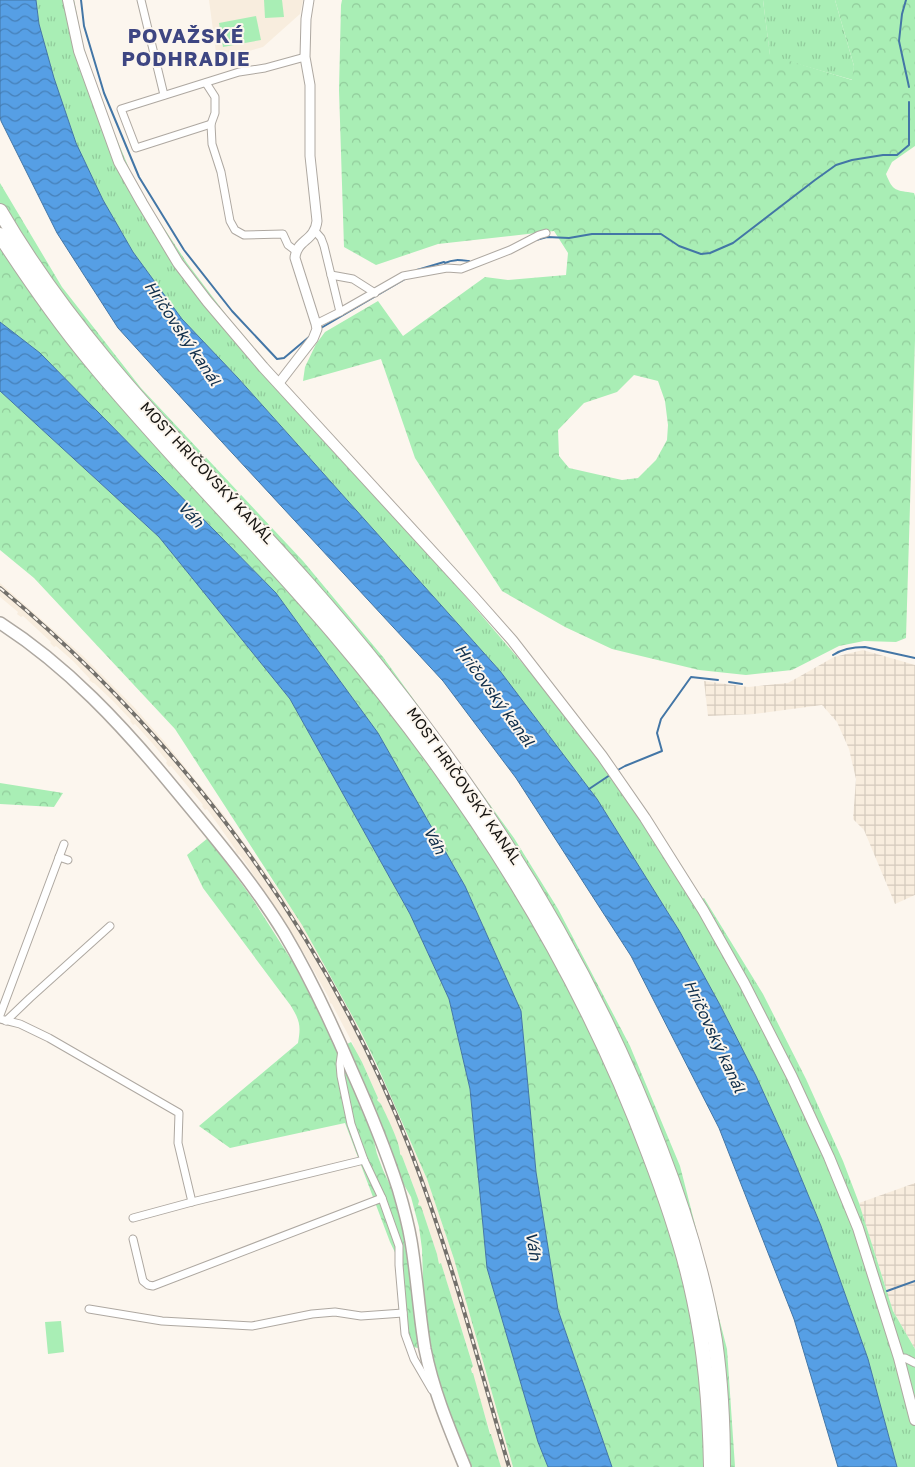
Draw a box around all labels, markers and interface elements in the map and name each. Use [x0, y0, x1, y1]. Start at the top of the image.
district label: POVAŽSKÉ PODHRADIE [121, 23, 251, 70]
water label: Hričovský kanál [141, 277, 226, 390]
street label: MOST HRIČOVSKÝ KANÁL [137, 398, 279, 547]
water label: Váh [174, 497, 209, 532]
water label: Hričovský kanál [451, 640, 540, 751]
street label: MOST HRIČOVSKÝ KANÁL [404, 703, 526, 868]
water label: Váh [419, 823, 451, 858]
water label: Hričovský kanál [680, 976, 750, 1096]
water label: Váh [522, 1230, 547, 1263]

